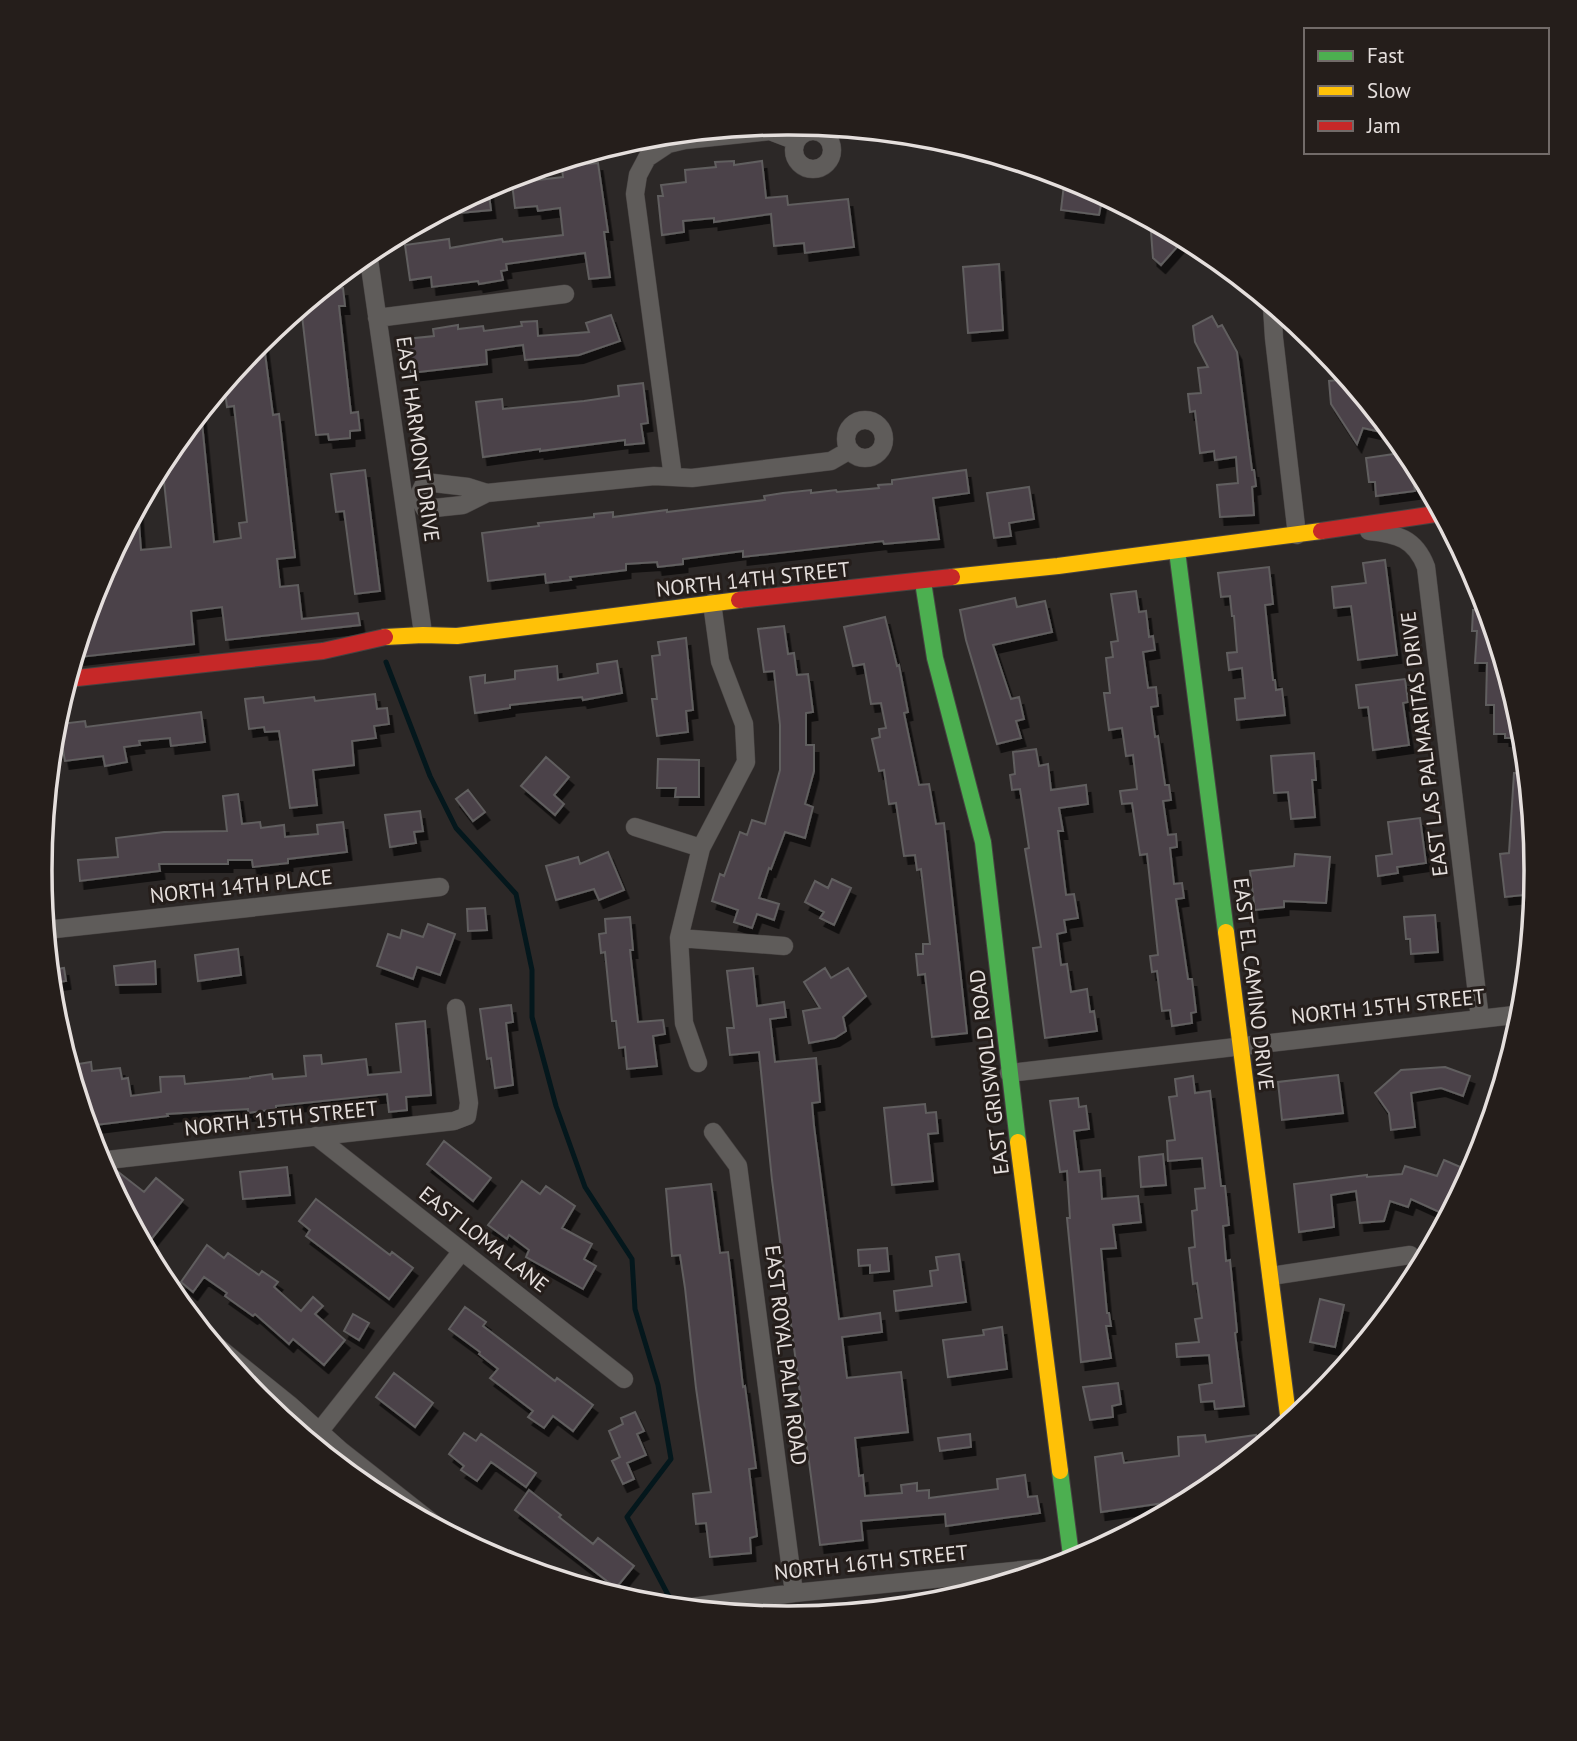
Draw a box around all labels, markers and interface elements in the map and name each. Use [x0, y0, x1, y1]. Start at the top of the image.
legend [1304, 28, 1549, 154]
text: Fast [1367, 42, 1404, 69]
text: Slow [1367, 77, 1411, 104]
text: Jam [1366, 112, 1401, 139]
street label: EAST HARMONT DRIVE [390, 335, 446, 543]
street label: NORTH 14TH STREET [655, 555, 852, 603]
street label: EAST LAS PALMARITAS DRIVE [1394, 610, 1454, 878]
street label: NORTH 14TH PLACE [149, 863, 333, 909]
street label: EAST EL CAMINO DRIVE [1228, 876, 1280, 1092]
street label: EAST GRISWOLD ROAD [963, 968, 1015, 1176]
street label: NORTH 15TH STREET [1290, 982, 1487, 1030]
street label: NORTH 15TH STREET [183, 1094, 380, 1142]
street label: EAST LOMA LANE [414, 1180, 554, 1298]
street label: EAST ROYAL PALM ROAD [759, 1243, 813, 1467]
street label: NORTH 16TH STREET [773, 1538, 970, 1586]

